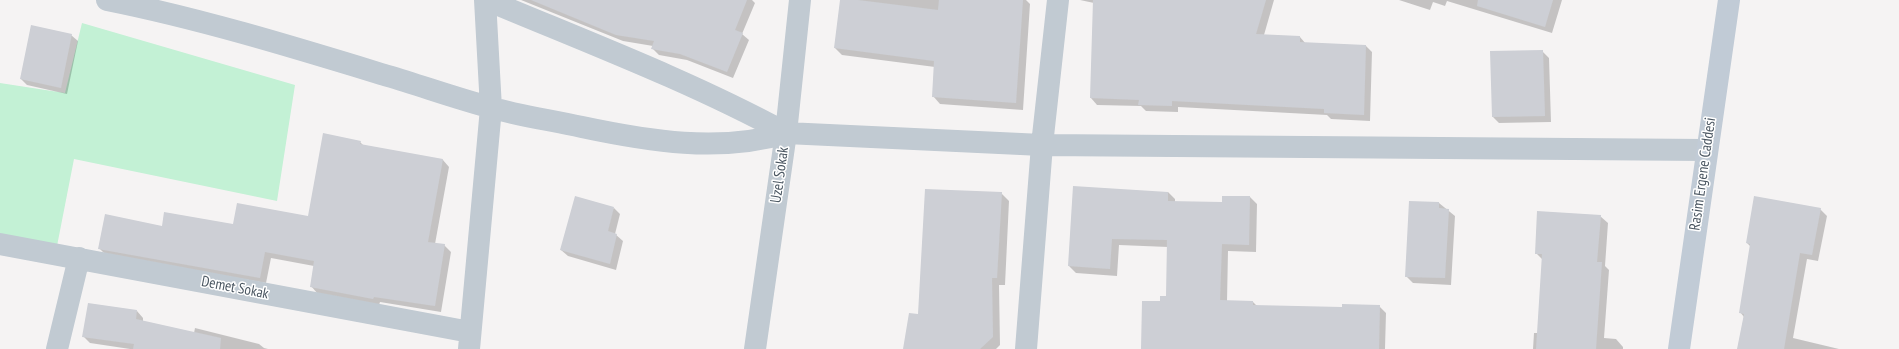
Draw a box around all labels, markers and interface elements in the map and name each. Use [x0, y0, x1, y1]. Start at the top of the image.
street label: Rasim Ergene Caddesi [1686, 116, 1720, 232]
street label: Uzel Sokak [767, 146, 793, 204]
street label: Demet Sokak [200, 273, 270, 303]

